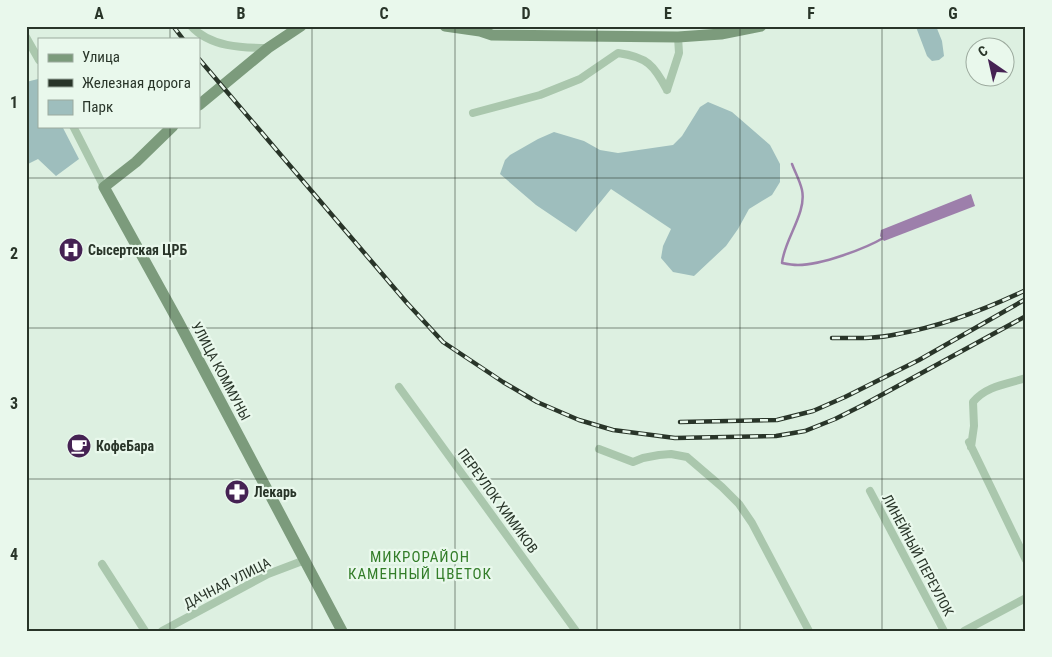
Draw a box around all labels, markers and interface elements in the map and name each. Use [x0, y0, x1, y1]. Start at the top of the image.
text: A [94, 4, 104, 23]
text: B [237, 4, 246, 23]
text: C [379, 4, 389, 23]
text: D [521, 4, 531, 23]
text: E [664, 4, 672, 23]
text: F [807, 4, 815, 23]
text: G [948, 4, 958, 23]
legend [38, 38, 200, 128]
north arrow [964, 38, 1014, 88]
text: С [975, 42, 991, 60]
text: Улица [82, 48, 120, 66]
text: Железная дорога [82, 74, 191, 92]
text: 1 [10, 93, 18, 112]
text: Парк [82, 98, 113, 116]
hospital icon: Сысертская ЦРБ [58, 237, 84, 263]
place label: Сысертская ЦРБ [88, 242, 187, 258]
text: 2 [10, 244, 18, 263]
street label: УЛИЦА КОММУНЫ [188, 319, 254, 423]
text: 3 [10, 394, 18, 413]
cafe icon: КофеБара [66, 433, 92, 459]
place label: КофеБара [96, 438, 154, 454]
street label: ПЕРЕУЛОК ХИМИКОВ [455, 446, 541, 556]
pharmacy icon: Лекарь [224, 479, 250, 505]
place label: Лекарь [254, 484, 297, 500]
street label: ЛИНЕЙНЫЙ ПЕРЕУЛОК [879, 492, 957, 619]
text: 4 [10, 545, 18, 564]
district label: МИКРОРАЙОН КАМЕННЫЙ ЦВЕТОК [348, 548, 492, 583]
street label: ДАЧНАЯ УЛИЦА [181, 554, 273, 612]

